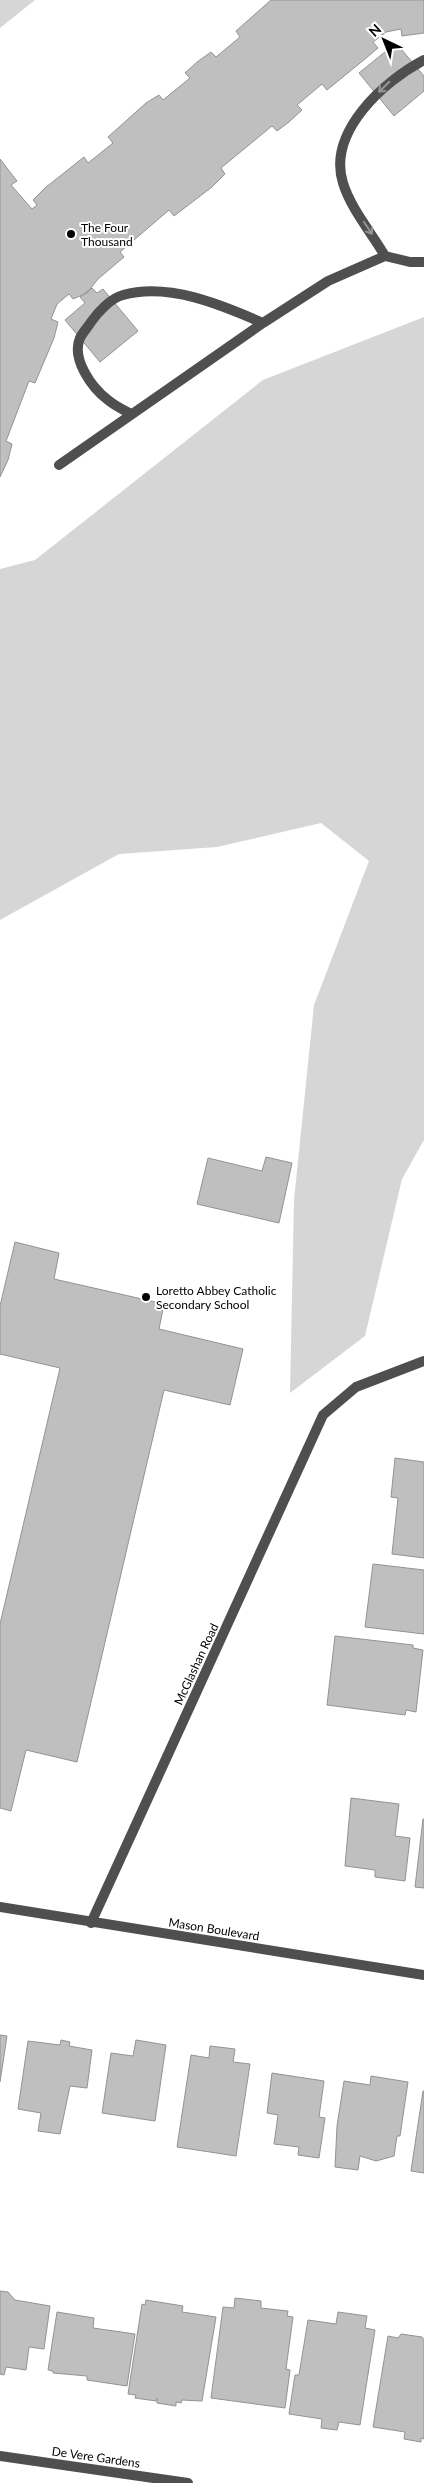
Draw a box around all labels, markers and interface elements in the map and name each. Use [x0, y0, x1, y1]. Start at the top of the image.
north arrow [359, 15, 409, 65]
text: N [365, 20, 385, 40]
one-way arrow [378, 81, 390, 93]
place label: The Four Thousand [81, 220, 133, 249]
one-way arrow [364, 221, 374, 235]
marker: The Four Thousand [65, 228, 77, 240]
place label: Loretto Abbey Catholic Secondary School [156, 1283, 277, 1312]
marker: Loretto Abbey Catholic Secondary School [140, 1291, 152, 1303]
street label: McGlashan Road [171, 1621, 221, 1707]
street label: Mason Boulevard [168, 1914, 260, 1944]
street label: De Vere Gardens [51, 2443, 141, 2471]

